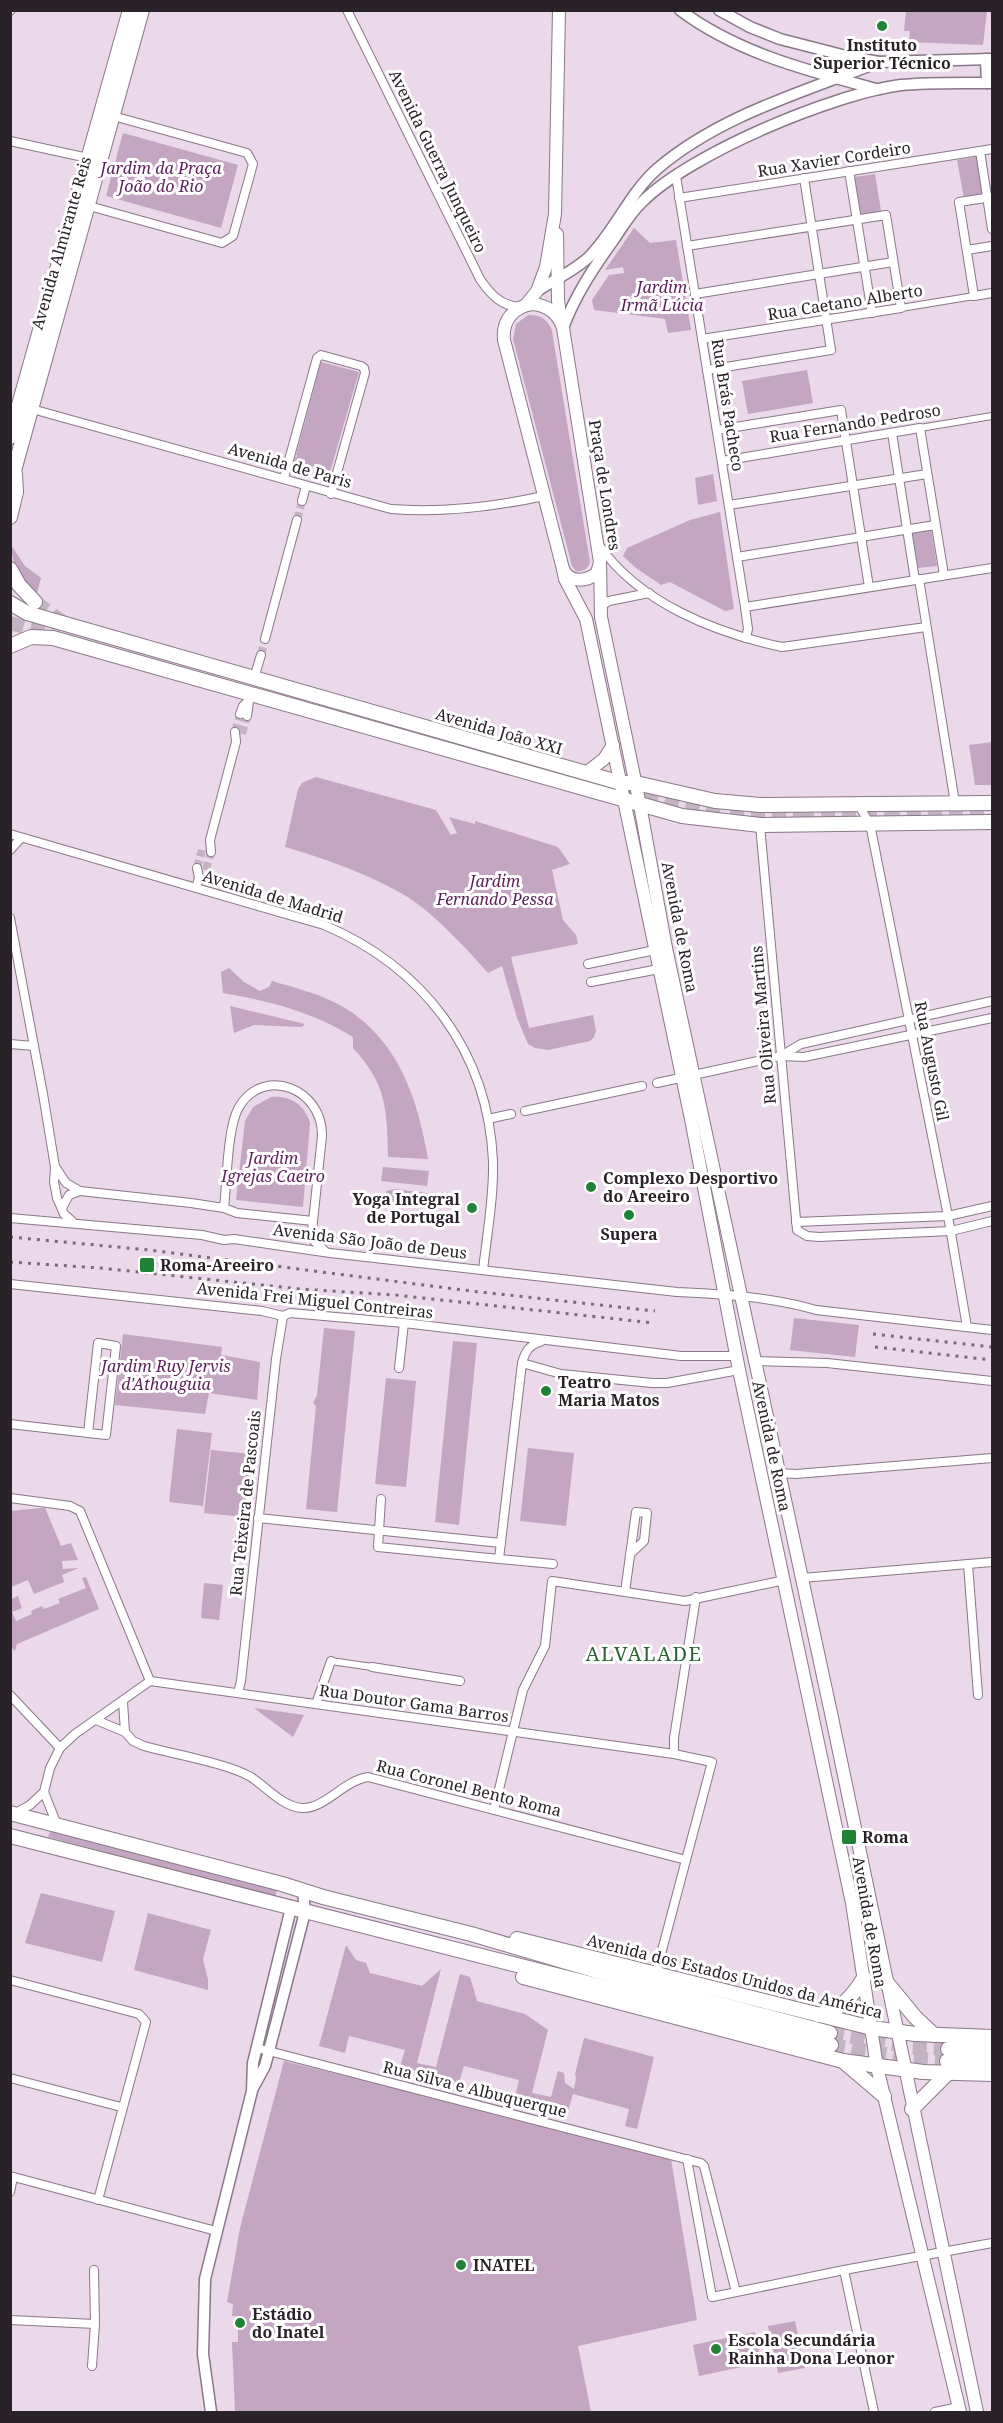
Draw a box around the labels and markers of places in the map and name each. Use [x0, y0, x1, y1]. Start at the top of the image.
marker: Instituto Superior Técnico [875, 19, 889, 33]
place label: Instituto Superior Técnico [813, 34, 951, 74]
place label: Complexo Desportivo do Areeiro [603, 1167, 778, 1207]
marker: Complexo Desportivo do Areeiro [584, 1180, 598, 1194]
place label: Yoga Integral de Portugal [353, 1188, 460, 1228]
marker: Yoga Integral de Portugal [465, 1201, 479, 1215]
marker: Supera [622, 1208, 636, 1222]
place label: Supera [600, 1223, 658, 1245]
place label: Roma-Areeiro [160, 1254, 274, 1276]
marker: Roma-Areeiro [138, 1256, 156, 1274]
place label: Teatro Maria Matos [558, 1371, 660, 1411]
marker: Teatro Maria Matos [539, 1384, 553, 1398]
place label: Roma [862, 1826, 909, 1848]
marker: Roma [840, 1828, 858, 1846]
place label: INATEL [473, 2254, 534, 2276]
marker: INATEL [454, 2258, 468, 2272]
place label: Estádio do Inatel [252, 2303, 325, 2343]
marker: Estádio do Inatel [233, 2316, 247, 2330]
place label: Escola Secundária Rainha Dona Leonor [728, 2329, 895, 2369]
marker: Escola Secundária Rainha Dona Leonor [709, 2342, 723, 2356]

